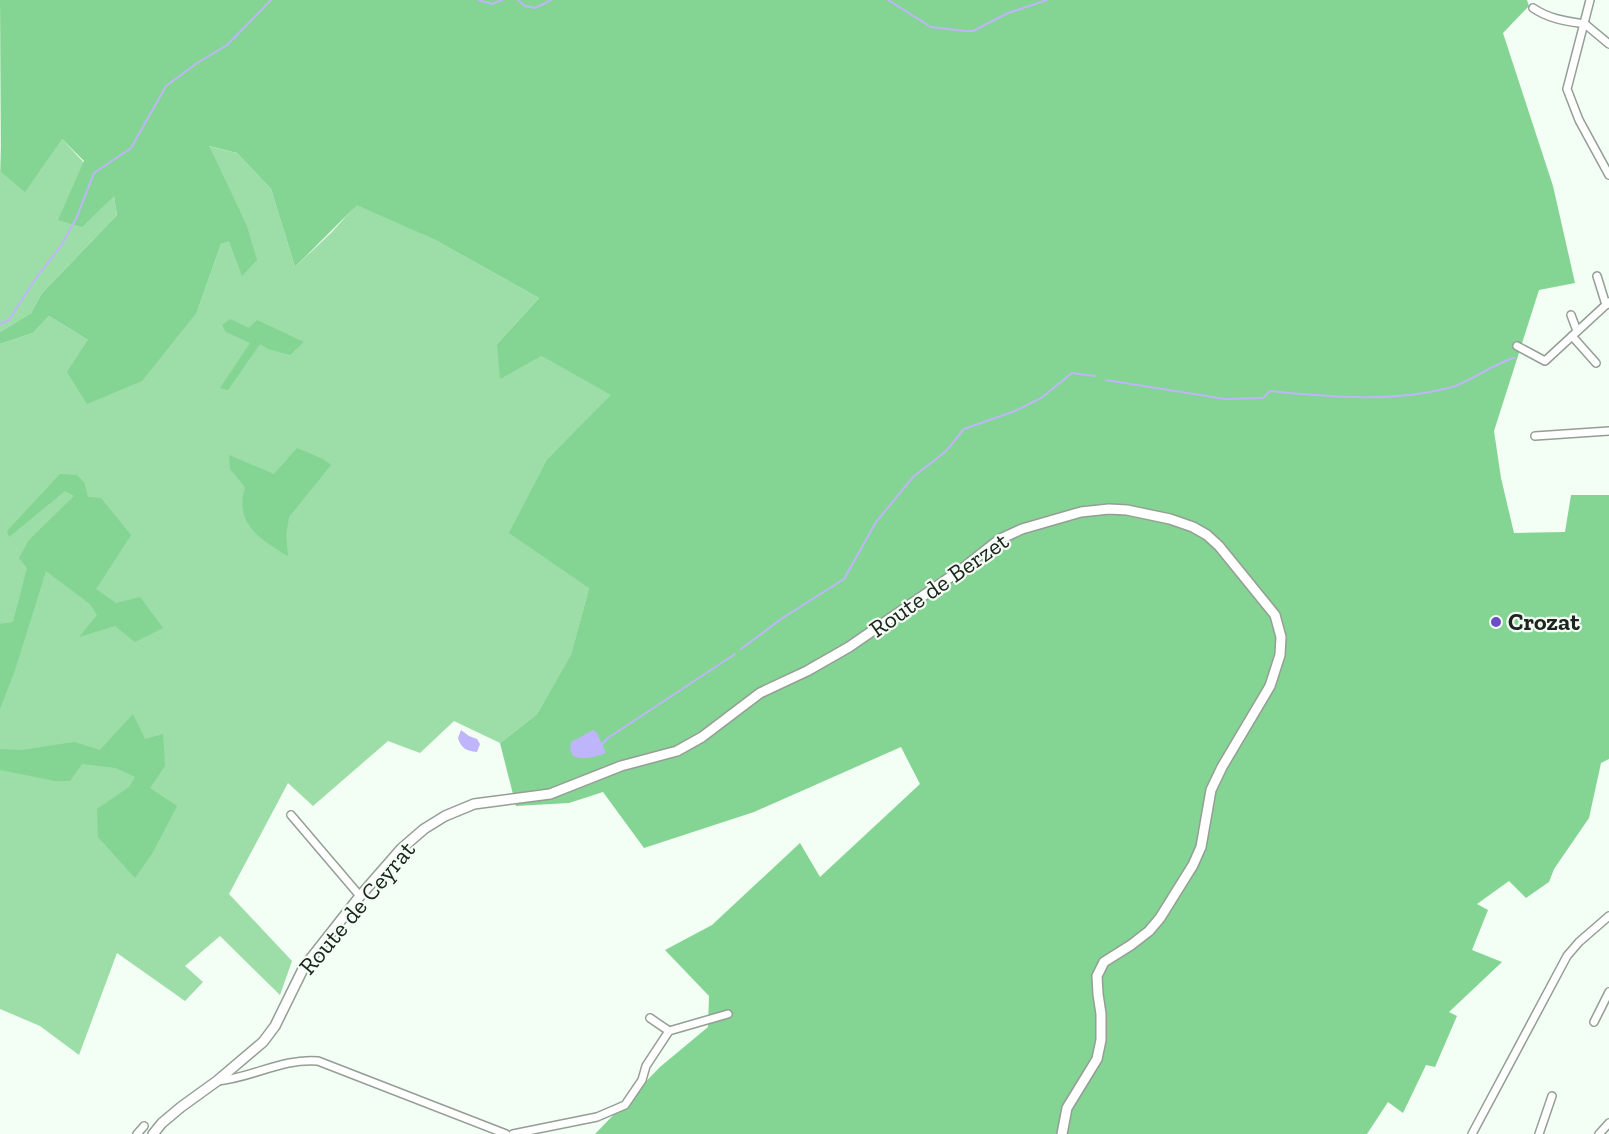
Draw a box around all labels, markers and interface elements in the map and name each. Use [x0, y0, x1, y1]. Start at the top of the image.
street label: Route de Berzet [864, 526, 1014, 643]
place label: Crozat [1508, 607, 1580, 636]
marker: Crozat [1489, 615, 1503, 629]
street label: Route de Ceyrat [292, 835, 421, 980]

